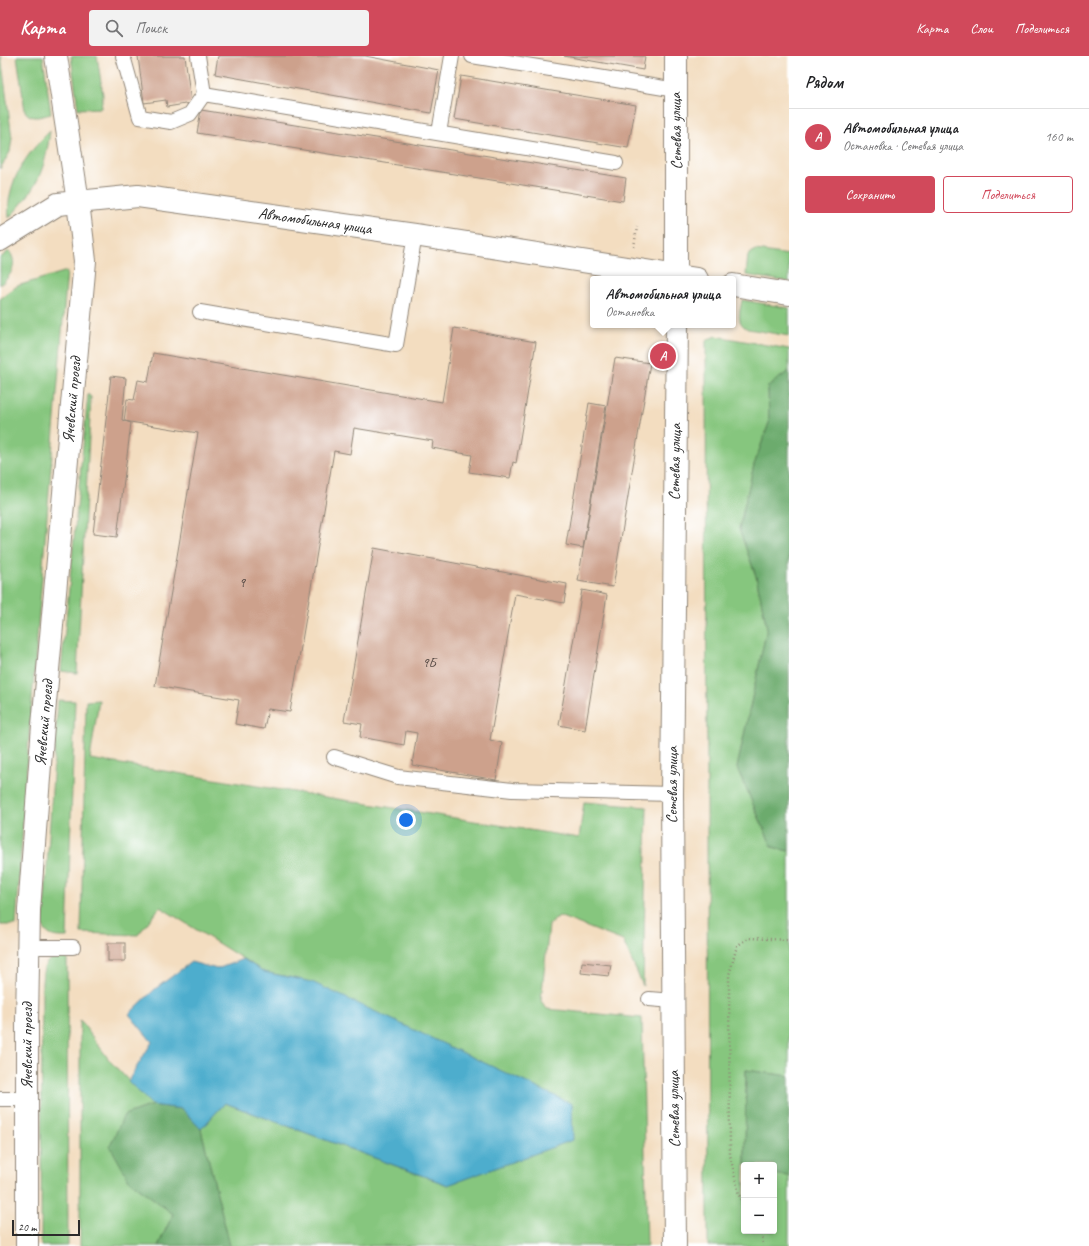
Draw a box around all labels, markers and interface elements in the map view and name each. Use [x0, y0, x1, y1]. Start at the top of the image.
search box [89, 10, 369, 46]
text: Карта [20, 16, 65, 40]
icon: search [103, 17, 125, 39]
text: Поиск [135, 19, 167, 38]
text: Карта [916, 20, 948, 37]
text: Слои [970, 20, 993, 37]
text: Поделиться [1015, 20, 1069, 37]
text: Рядом [805, 72, 843, 93]
street label: Сетевая улица [665, 91, 687, 170]
text: Автомобильная улица [843, 119, 958, 138]
text: A [815, 129, 821, 145]
text: 160 m [1045, 129, 1073, 145]
text: Остановка · Сетевая улица [843, 138, 963, 154]
button: Сохранить [805, 176, 935, 213]
button: Поделиться [943, 176, 1073, 213]
street label: Автомобильная улица [257, 203, 375, 239]
popup [590, 276, 736, 328]
text: Автомобильная улица [605, 285, 721, 304]
text: Остановка [605, 304, 654, 320]
pin: A [650, 341, 676, 371]
street label: Ячевский проезд [58, 355, 86, 444]
street label: Сетевая улица [664, 422, 686, 501]
house number: 9 [239, 574, 247, 591]
house number: 9Б [422, 654, 439, 671]
street label: Ячевский проезд [30, 678, 58, 767]
street label: Сетевая улица [662, 745, 682, 824]
your location [396, 810, 416, 830]
street label: Ячевский проезд [17, 1001, 37, 1089]
street label: Сетевая улица [663, 1069, 685, 1148]
map controls [741, 1162, 777, 1234]
button: + [741, 1162, 777, 1198]
button: − [741, 1198, 777, 1234]
scale bar [12, 1218, 80, 1237]
text: 20 m [18, 1220, 37, 1234]

